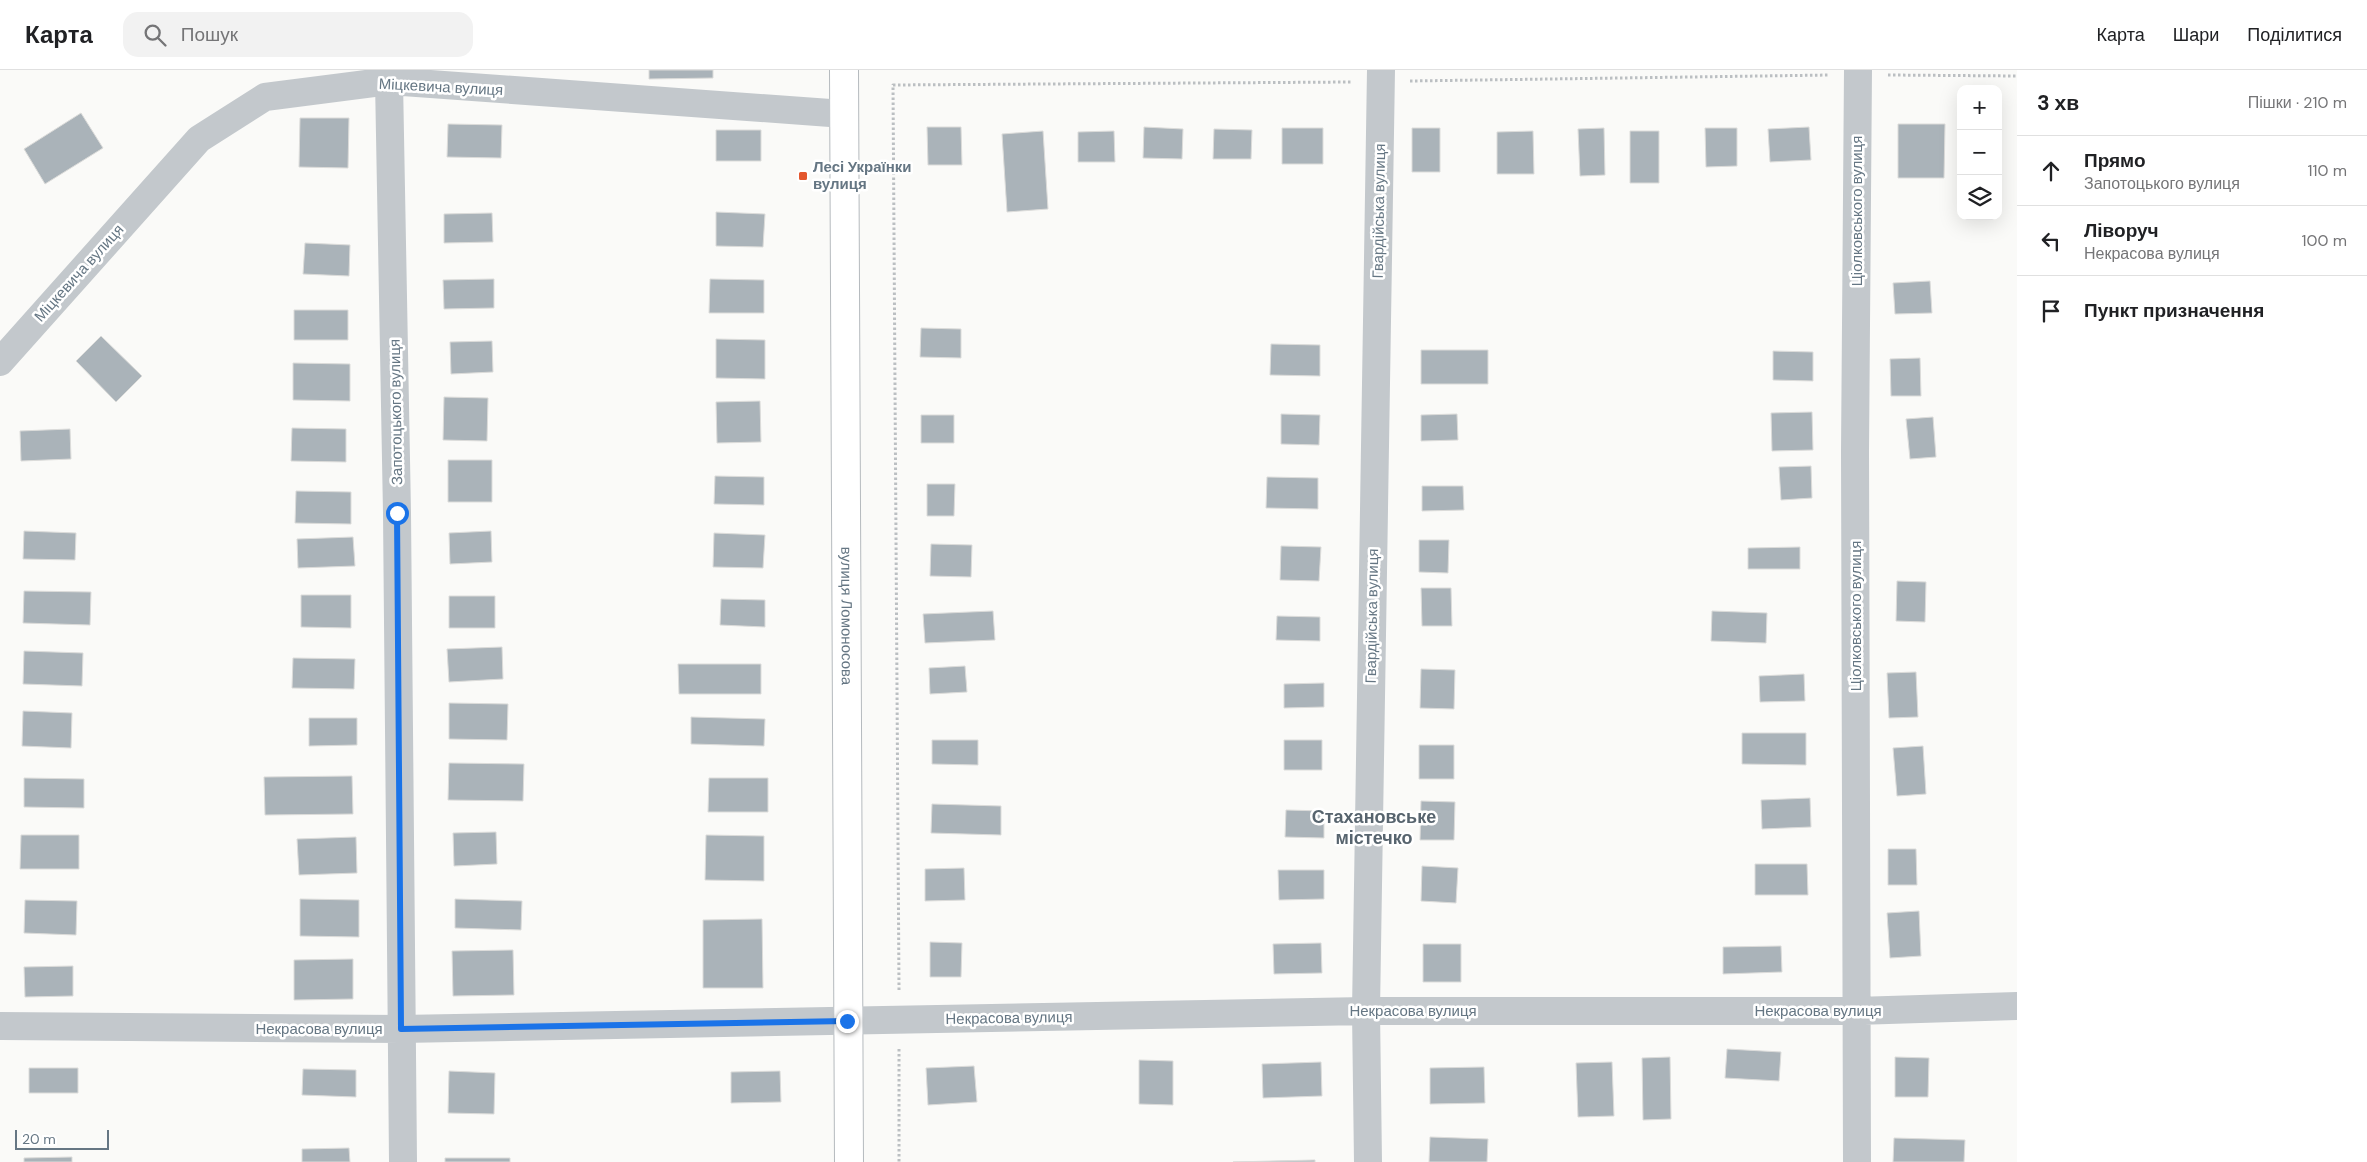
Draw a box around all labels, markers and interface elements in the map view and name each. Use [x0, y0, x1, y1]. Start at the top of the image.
search box [123, 12, 473, 57]
text: Карта [25, 19, 93, 50]
icon: search [141, 21, 169, 49]
text: Пошук [181, 22, 238, 47]
text: Карта [2097, 23, 2145, 47]
text: Шари [2173, 23, 2219, 47]
text: Поділитися [2247, 23, 2342, 47]
street label: Міцкевича вулиця [378, 74, 504, 100]
map controls [1957, 85, 2002, 220]
button: + [1957, 85, 2002, 130]
text: 3 хв [2037, 89, 2079, 117]
text: Пішки · 210 m [2248, 92, 2347, 113]
button: − [1957, 130, 2002, 175]
street label: Ціолковського вулиця [1847, 136, 1867, 286]
street label: Гвардійська вулиця [1368, 143, 1390, 279]
text: Прямо [2084, 148, 2146, 173]
place label: Лесі Українки вулиця [813, 157, 911, 194]
icon: ahead [2037, 157, 2065, 185]
text: 110 m [2308, 160, 2347, 181]
marker: Лесі Українки вулиця [797, 170, 809, 182]
text: Запотоцького вулиця [2084, 173, 2240, 194]
button: layers [1957, 175, 2002, 220]
text: Ліворуч [2084, 218, 2159, 243]
street label: Міцкевича вулиця [30, 220, 128, 326]
icon: left [2037, 227, 2065, 255]
text: 100 m [2302, 230, 2347, 251]
text: Некрасова вулиця [2084, 243, 2220, 264]
icon: arrive [2037, 297, 2065, 325]
text: Пункт призначення [2084, 298, 2264, 323]
street label: Запотоцького вулиця [385, 339, 407, 485]
route start [386, 502, 409, 525]
street label: Ціолковського вулиця [1846, 541, 1866, 691]
street label: вулиця Ломоносова [836, 547, 857, 686]
street label: Гвардійська вулиця [1361, 548, 1383, 684]
district label: Стахановське містечко [1312, 805, 1436, 850]
street label: Некрасова вулиця [1349, 1001, 1477, 1021]
street label: Некрасова вулиця [1754, 1001, 1882, 1021]
street label: Некрасова вулиця [945, 1007, 1073, 1029]
route end [836, 1010, 859, 1033]
street label: Некрасова вулиця [255, 1019, 383, 1039]
scale bar [15, 1127, 109, 1150]
text: 20 m [22, 1130, 56, 1148]

